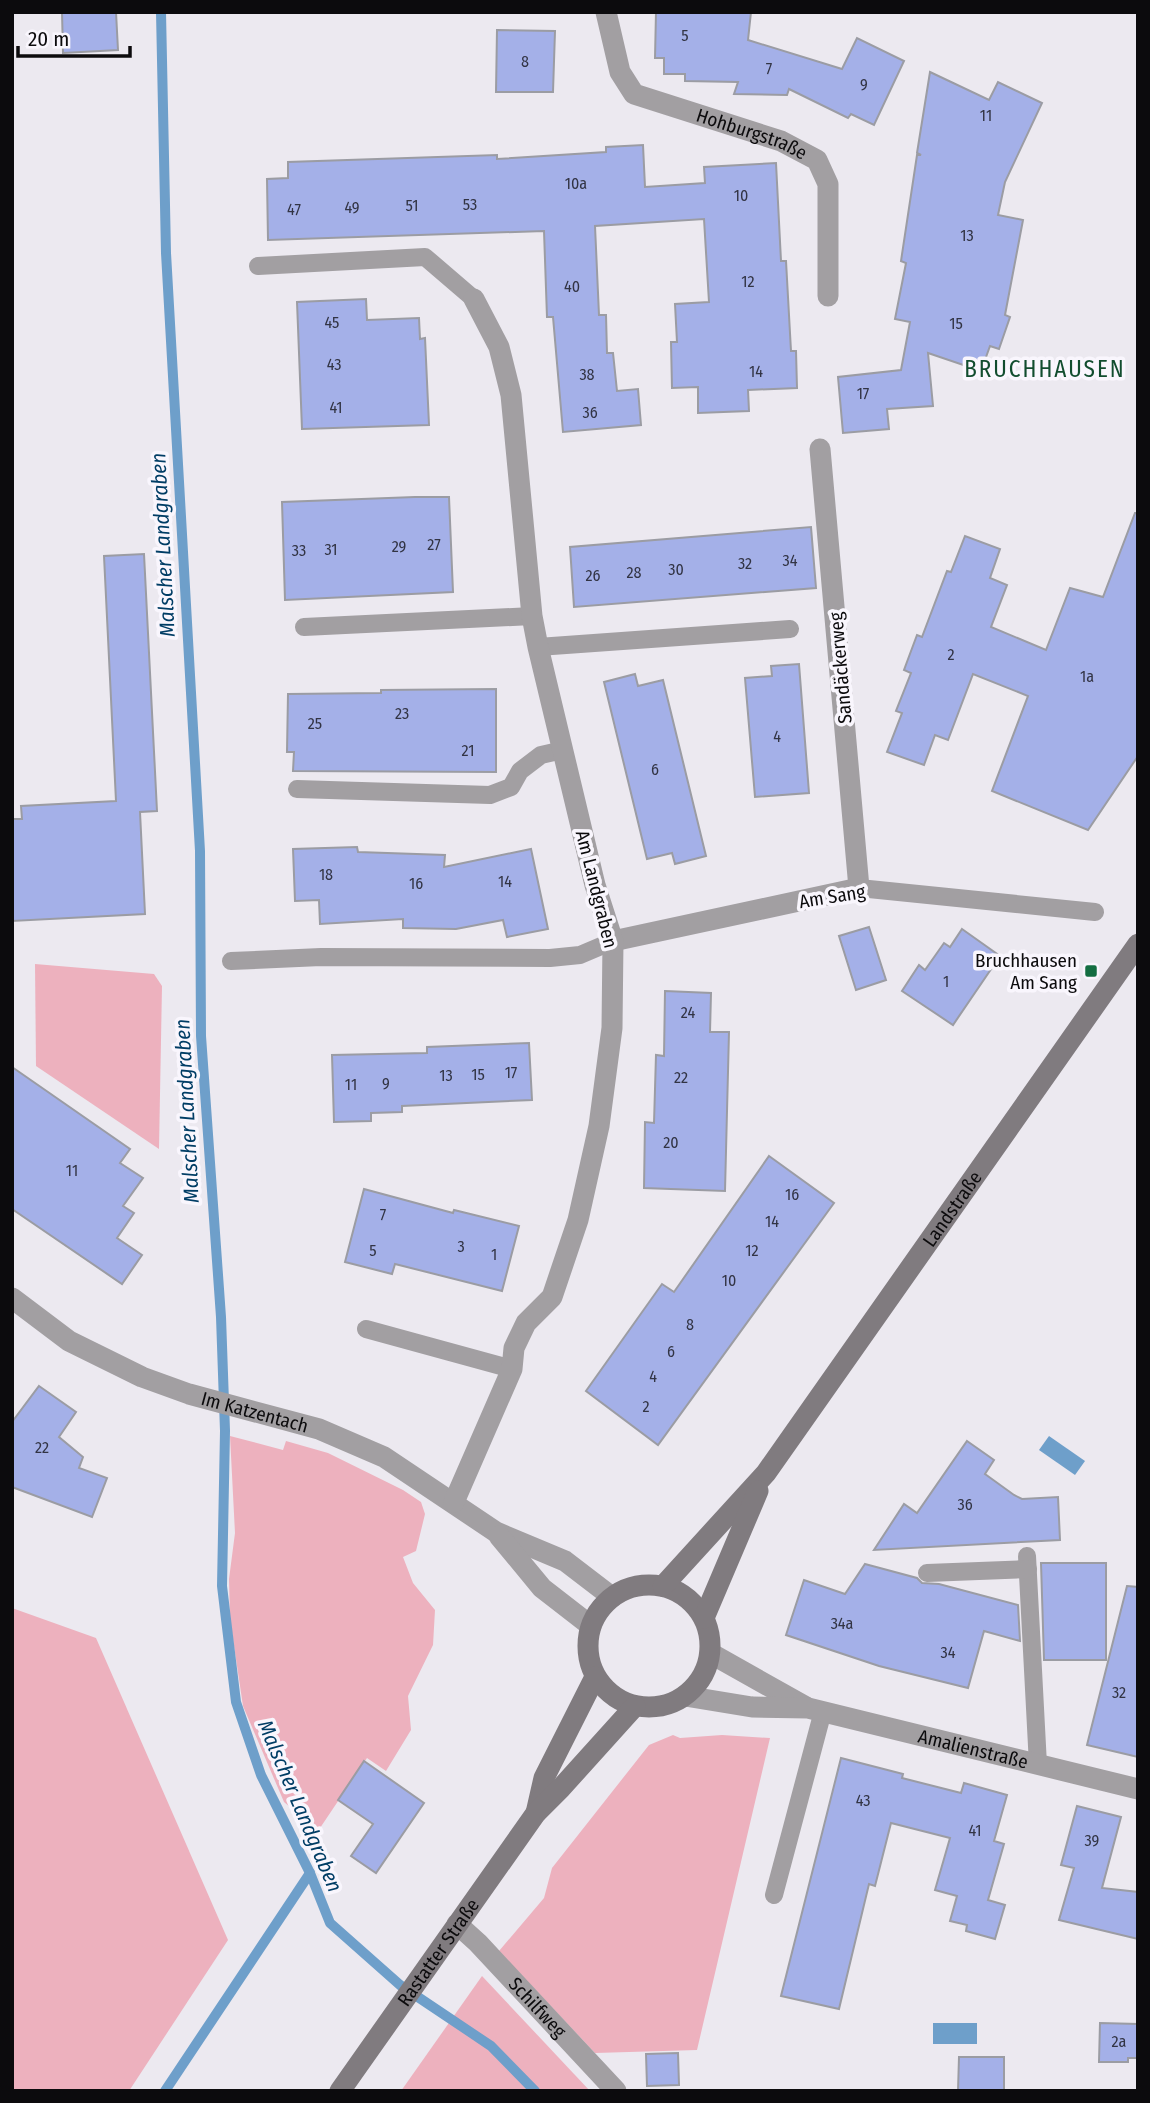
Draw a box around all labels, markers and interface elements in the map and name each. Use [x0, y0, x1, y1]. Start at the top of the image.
scale bar [18, 14, 130, 58]
text: 20 m [28, 26, 69, 52]
house number: 5 [681, 26, 689, 45]
house number: 8 [521, 52, 529, 71]
house number: 7 [766, 59, 773, 78]
house number: 9 [860, 75, 868, 94]
street label: Hohburgstraße [693, 104, 811, 165]
house number: 11 [980, 106, 992, 125]
house number: 10a [565, 174, 587, 193]
house number: 10 [734, 186, 748, 205]
house number: 53 [463, 195, 477, 214]
house number: 51 [406, 196, 418, 215]
house number: 49 [344, 198, 360, 217]
house number: 47 [287, 200, 301, 219]
house number: 13 [960, 226, 974, 245]
house number: 12 [741, 272, 755, 291]
house number: 40 [564, 277, 580, 296]
house number: 45 [325, 313, 339, 332]
house number: 15 [949, 314, 963, 333]
house number: 43 [327, 355, 341, 374]
district label: BRUCHHAUSEN [964, 355, 1126, 383]
house number: 14 [749, 362, 763, 381]
house number: 38 [579, 365, 595, 384]
house number: 17 [857, 384, 870, 403]
house number: 41 [329, 398, 343, 417]
house number: 36 [582, 403, 598, 422]
water label: Malscher Landgraben [145, 452, 181, 638]
house number: 27 [427, 535, 441, 554]
house number: 29 [392, 537, 407, 556]
house number: 31 [324, 540, 338, 559]
house number: 33 [292, 541, 306, 560]
house number: 34 [783, 551, 798, 570]
house number: 32 [738, 554, 752, 573]
house number: 30 [668, 560, 684, 579]
house number: 28 [626, 563, 642, 582]
house number: 26 [586, 566, 601, 585]
street label: Sandäckerweg [824, 611, 857, 725]
house number: 2 [947, 645, 955, 664]
house number: 1a [1080, 667, 1094, 686]
house number: 23 [395, 704, 409, 723]
house number: 25 [308, 714, 322, 733]
house number: 4 [773, 727, 781, 746]
house number: 21 [462, 741, 474, 760]
house number: 6 [651, 760, 659, 779]
street label: Am Landgraben [571, 828, 622, 950]
house number: 18 [319, 865, 333, 884]
house number: 14 [498, 872, 512, 891]
house number: 16 [409, 874, 423, 893]
street label: Am Sang [797, 880, 867, 913]
place label: Bruchhausen Am Sang [975, 949, 1077, 994]
marker: Bruchhausen Am Sang [1083, 963, 1099, 979]
house number: 1 [943, 972, 949, 991]
house number: 24 [681, 1003, 695, 1022]
water label: Malscher Landgraben [169, 1018, 205, 1204]
house number: 17 [505, 1063, 518, 1082]
house number: 15 [471, 1065, 485, 1084]
house number: 13 [439, 1066, 453, 1085]
house number: 22 [674, 1068, 688, 1087]
house number: 9 [382, 1074, 390, 1093]
house number: 11 [345, 1075, 357, 1094]
house number: 20 [663, 1133, 679, 1152]
house number: 11 [66, 1161, 78, 1180]
street label: Landstraße [918, 1167, 987, 1251]
house number: 16 [785, 1185, 799, 1204]
house number: 7 [380, 1205, 387, 1224]
house number: 14 [765, 1212, 779, 1231]
house number: 3 [457, 1237, 465, 1256]
house number: 5 [369, 1241, 377, 1260]
house number: 12 [745, 1241, 759, 1260]
house number: 1 [491, 1245, 497, 1264]
house number: 10 [722, 1271, 736, 1290]
house number: 8 [686, 1315, 694, 1334]
house number: 6 [667, 1342, 675, 1361]
house number: 4 [649, 1367, 657, 1386]
street label: Im Katzentach [199, 1387, 311, 1438]
house number: 2 [642, 1397, 650, 1416]
house number: 22 [35, 1438, 49, 1457]
house number: 36 [957, 1495, 973, 1514]
house number: 34a [831, 1614, 854, 1633]
house number: 34 [941, 1643, 956, 1662]
house number: 32 [1112, 1683, 1126, 1702]
water label: Malscher Landgraben [252, 1716, 348, 1896]
street label: Amalienstraße [916, 1724, 1030, 1774]
house number: 43 [856, 1791, 870, 1810]
house number: 41 [968, 1821, 982, 1840]
house number: 39 [1085, 1831, 1100, 1850]
street label: Rastatter Straße [393, 1894, 484, 2011]
street label: Schilfweg [504, 1973, 571, 2042]
house number: 2a [1112, 2032, 1127, 2051]

